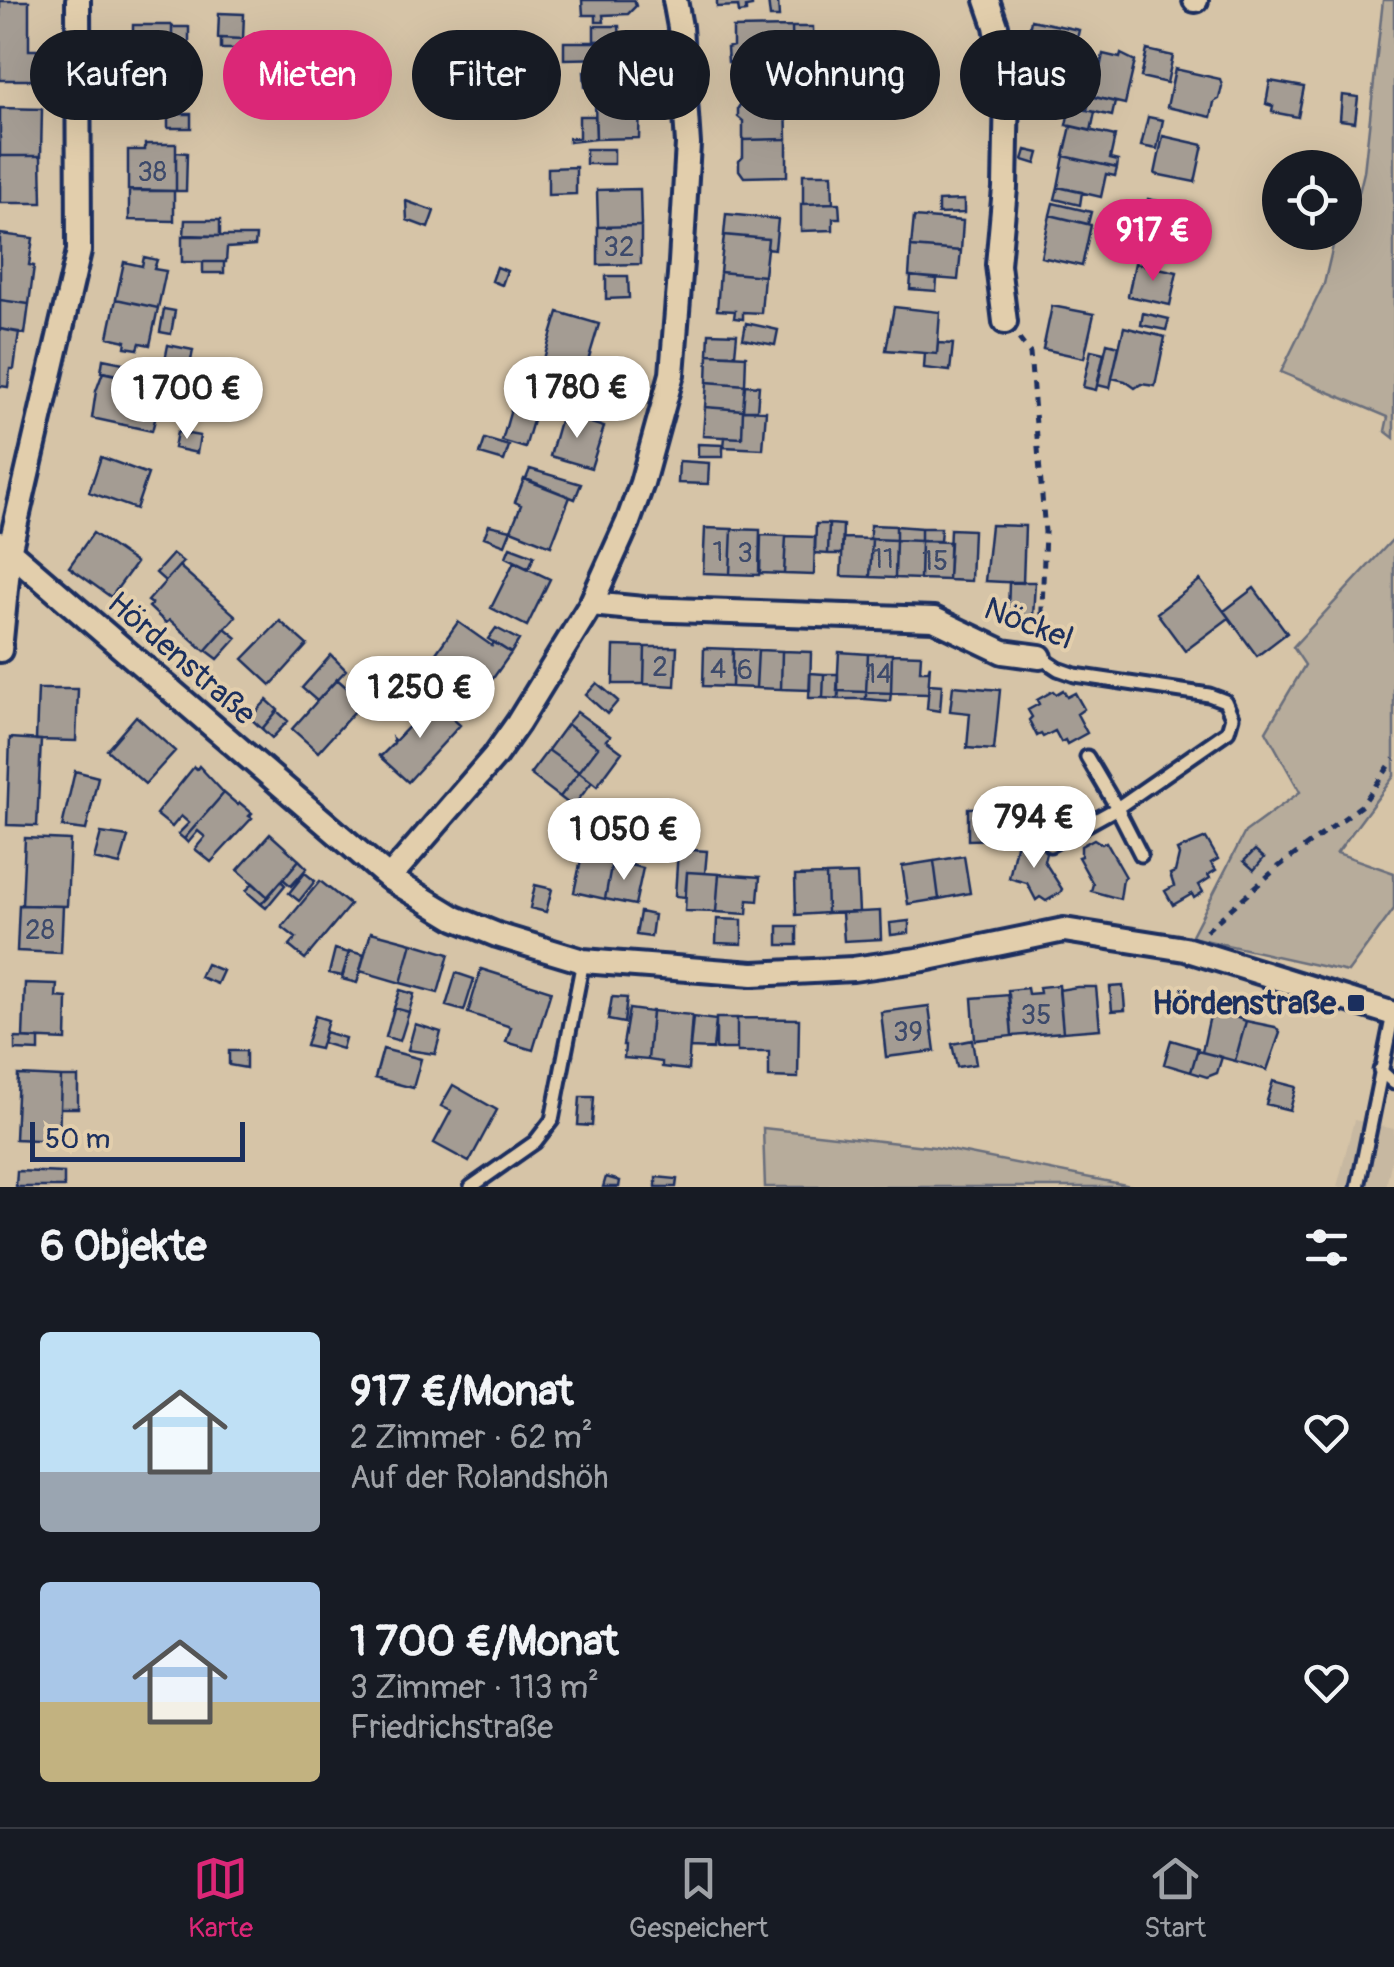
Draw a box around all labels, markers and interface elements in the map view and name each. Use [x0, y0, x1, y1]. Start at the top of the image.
chip: Kaufen [30, 30, 203, 120]
chip: Mieten [223, 30, 392, 120]
chip: Filter [412, 30, 561, 120]
chip: Neu [581, 30, 710, 120]
chip: Wohnung [730, 30, 940, 120]
chip: Haus [960, 30, 1101, 120]
map controls [1262, 150, 1362, 250]
button: locate [1262, 150, 1362, 250]
house number: 38 [137, 155, 167, 190]
pin: 917 € [1083, 199, 1223, 284]
text: 917 € [1116, 211, 1190, 251]
house number: 32 [603, 230, 635, 265]
pin: 1 780 € [485, 356, 669, 441]
pin: 1 700 € [95, 357, 279, 442]
text: 1 780 € [526, 368, 628, 408]
text: 1 700 € [133, 369, 241, 409]
house number: 1 [713, 535, 723, 570]
house number: 3 [737, 536, 753, 571]
house number: 11 [872, 542, 894, 577]
house number: 15 [922, 544, 948, 579]
street label: Hördenstraße [99, 583, 264, 734]
street label: Nöckel [978, 589, 1079, 659]
house number: 2 [652, 650, 668, 685]
house number: 4 [710, 652, 726, 687]
house number: 6 [737, 653, 753, 688]
pin: 1 250 € [328, 656, 512, 741]
house number: 14 [865, 657, 893, 692]
text: 1 250 € [368, 668, 472, 708]
pin: 794 € [964, 786, 1104, 871]
pin: 1 050 € [532, 798, 716, 883]
text: 794 € [994, 798, 1074, 838]
text: 1 050 € [570, 810, 678, 850]
house number: 28 [25, 913, 55, 948]
place label: Hördenstraße [1152, 984, 1337, 1024]
marker: Hördenstraße [1345, 992, 1367, 1014]
house number: 35 [1021, 998, 1051, 1033]
house number: 39 [893, 1015, 923, 1050]
scale bar [30, 1117, 245, 1162]
text: 50 m [45, 1122, 110, 1157]
icon: filters [1299, 1220, 1354, 1275]
text: 6 Objekte [40, 1221, 206, 1273]
text: 917 €/Monat [350, 1366, 574, 1418]
icon: home [120, 1372, 240, 1492]
icon: heart [1299, 1405, 1354, 1460]
text: 2 Zimmer · 62 m² [350, 1418, 593, 1458]
text: Auf der Rolandshöh [350, 1458, 609, 1498]
text: 1 700 €/Monat [350, 1616, 618, 1668]
icon: home [120, 1622, 240, 1742]
icon: heart [1299, 1655, 1354, 1710]
text: 3 Zimmer · 113 m² [350, 1668, 599, 1708]
text: Friedrichstraße [350, 1708, 553, 1748]
tab: Karte [188, 1851, 253, 1946]
tab: Gespeichert [629, 1851, 768, 1946]
tab: Start [1144, 1851, 1206, 1946]

